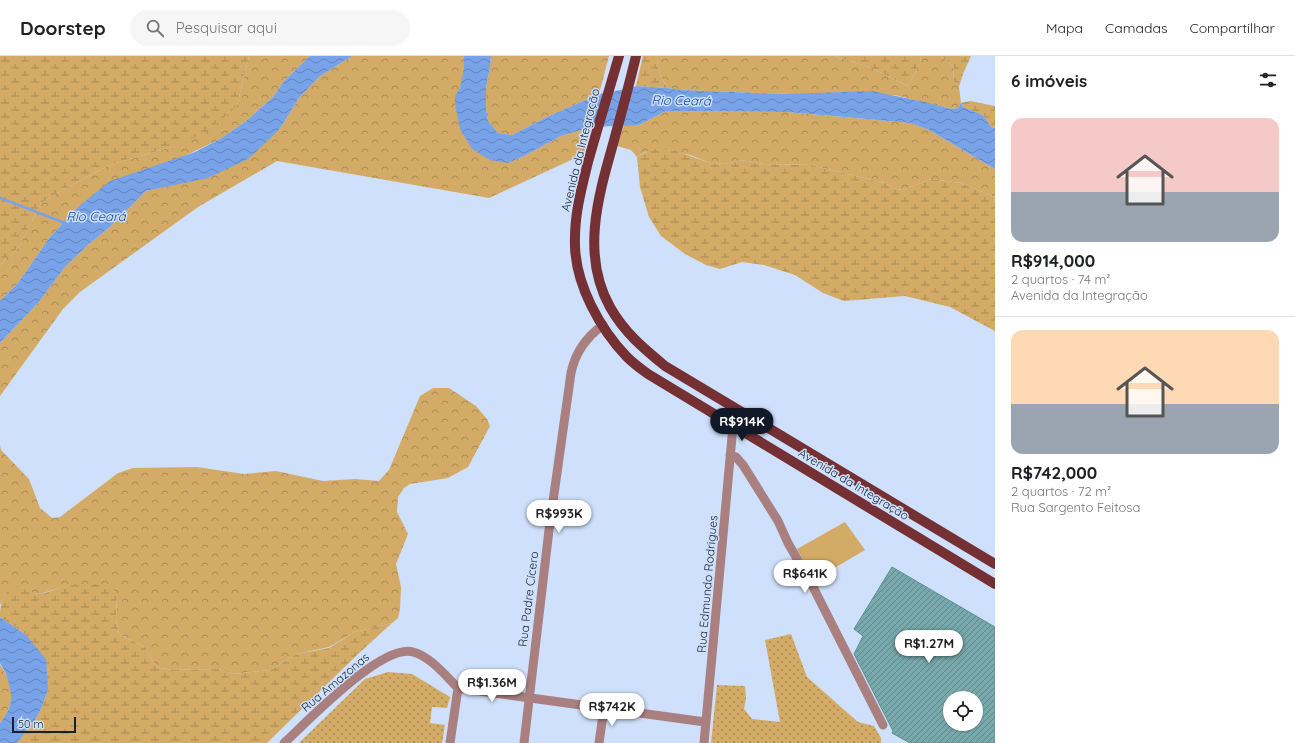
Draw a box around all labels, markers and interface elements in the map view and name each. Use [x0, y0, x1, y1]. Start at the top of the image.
search box [130, 10, 410, 46]
text: Doorstep [20, 16, 106, 40]
icon: search [144, 17, 166, 39]
text: Pesquisar aqui [176, 18, 277, 37]
text: Mapa [1046, 19, 1083, 37]
text: Camadas [1105, 19, 1167, 37]
text: Compartilhar [1189, 19, 1275, 37]
icon: filters [1257, 69, 1279, 91]
text: 6 imóveis [1011, 70, 1087, 91]
street label: Avenida da Integração [557, 87, 603, 213]
water label: Rio Ceará [651, 91, 712, 109]
icon: home [1109, 144, 1181, 216]
water label: Rio Ceará [66, 208, 127, 224]
text: R$914,000 [1011, 250, 1095, 271]
text: 2 quartos · 74 m² [1011, 271, 1110, 287]
text: Avenida da Integração [1011, 287, 1148, 303]
icon: home [1109, 356, 1181, 428]
pin: R$914K [709, 408, 775, 442]
text: R$914K [719, 413, 765, 429]
street label: Avenida da Integração [796, 445, 912, 523]
text: R$742,000 [1011, 462, 1097, 483]
text: 2 quartos · 72 m² [1011, 483, 1111, 499]
text: Rua Sargento Feitosa [1011, 499, 1140, 515]
pin: R$993K [526, 500, 592, 534]
text: R$993K [536, 505, 582, 521]
street label: Rua Edmundo Rodrigues [694, 514, 721, 653]
street label: Rua Padre Cícero [515, 550, 541, 648]
pin: R$641K [772, 560, 838, 594]
text: R$641K [783, 565, 827, 581]
pin: R$1.27M [892, 630, 966, 664]
text: R$1.27M [904, 635, 954, 651]
street label: Rua Amazonas [298, 649, 372, 715]
pin: R$1.36M [455, 669, 529, 703]
text: R$1.36M [467, 674, 517, 690]
map controls [943, 691, 983, 731]
button: locate [943, 691, 983, 731]
pin: R$742K [579, 693, 645, 727]
text: R$742K [589, 698, 635, 714]
scale bar [12, 715, 76, 734]
text: 50 m [18, 717, 44, 731]

